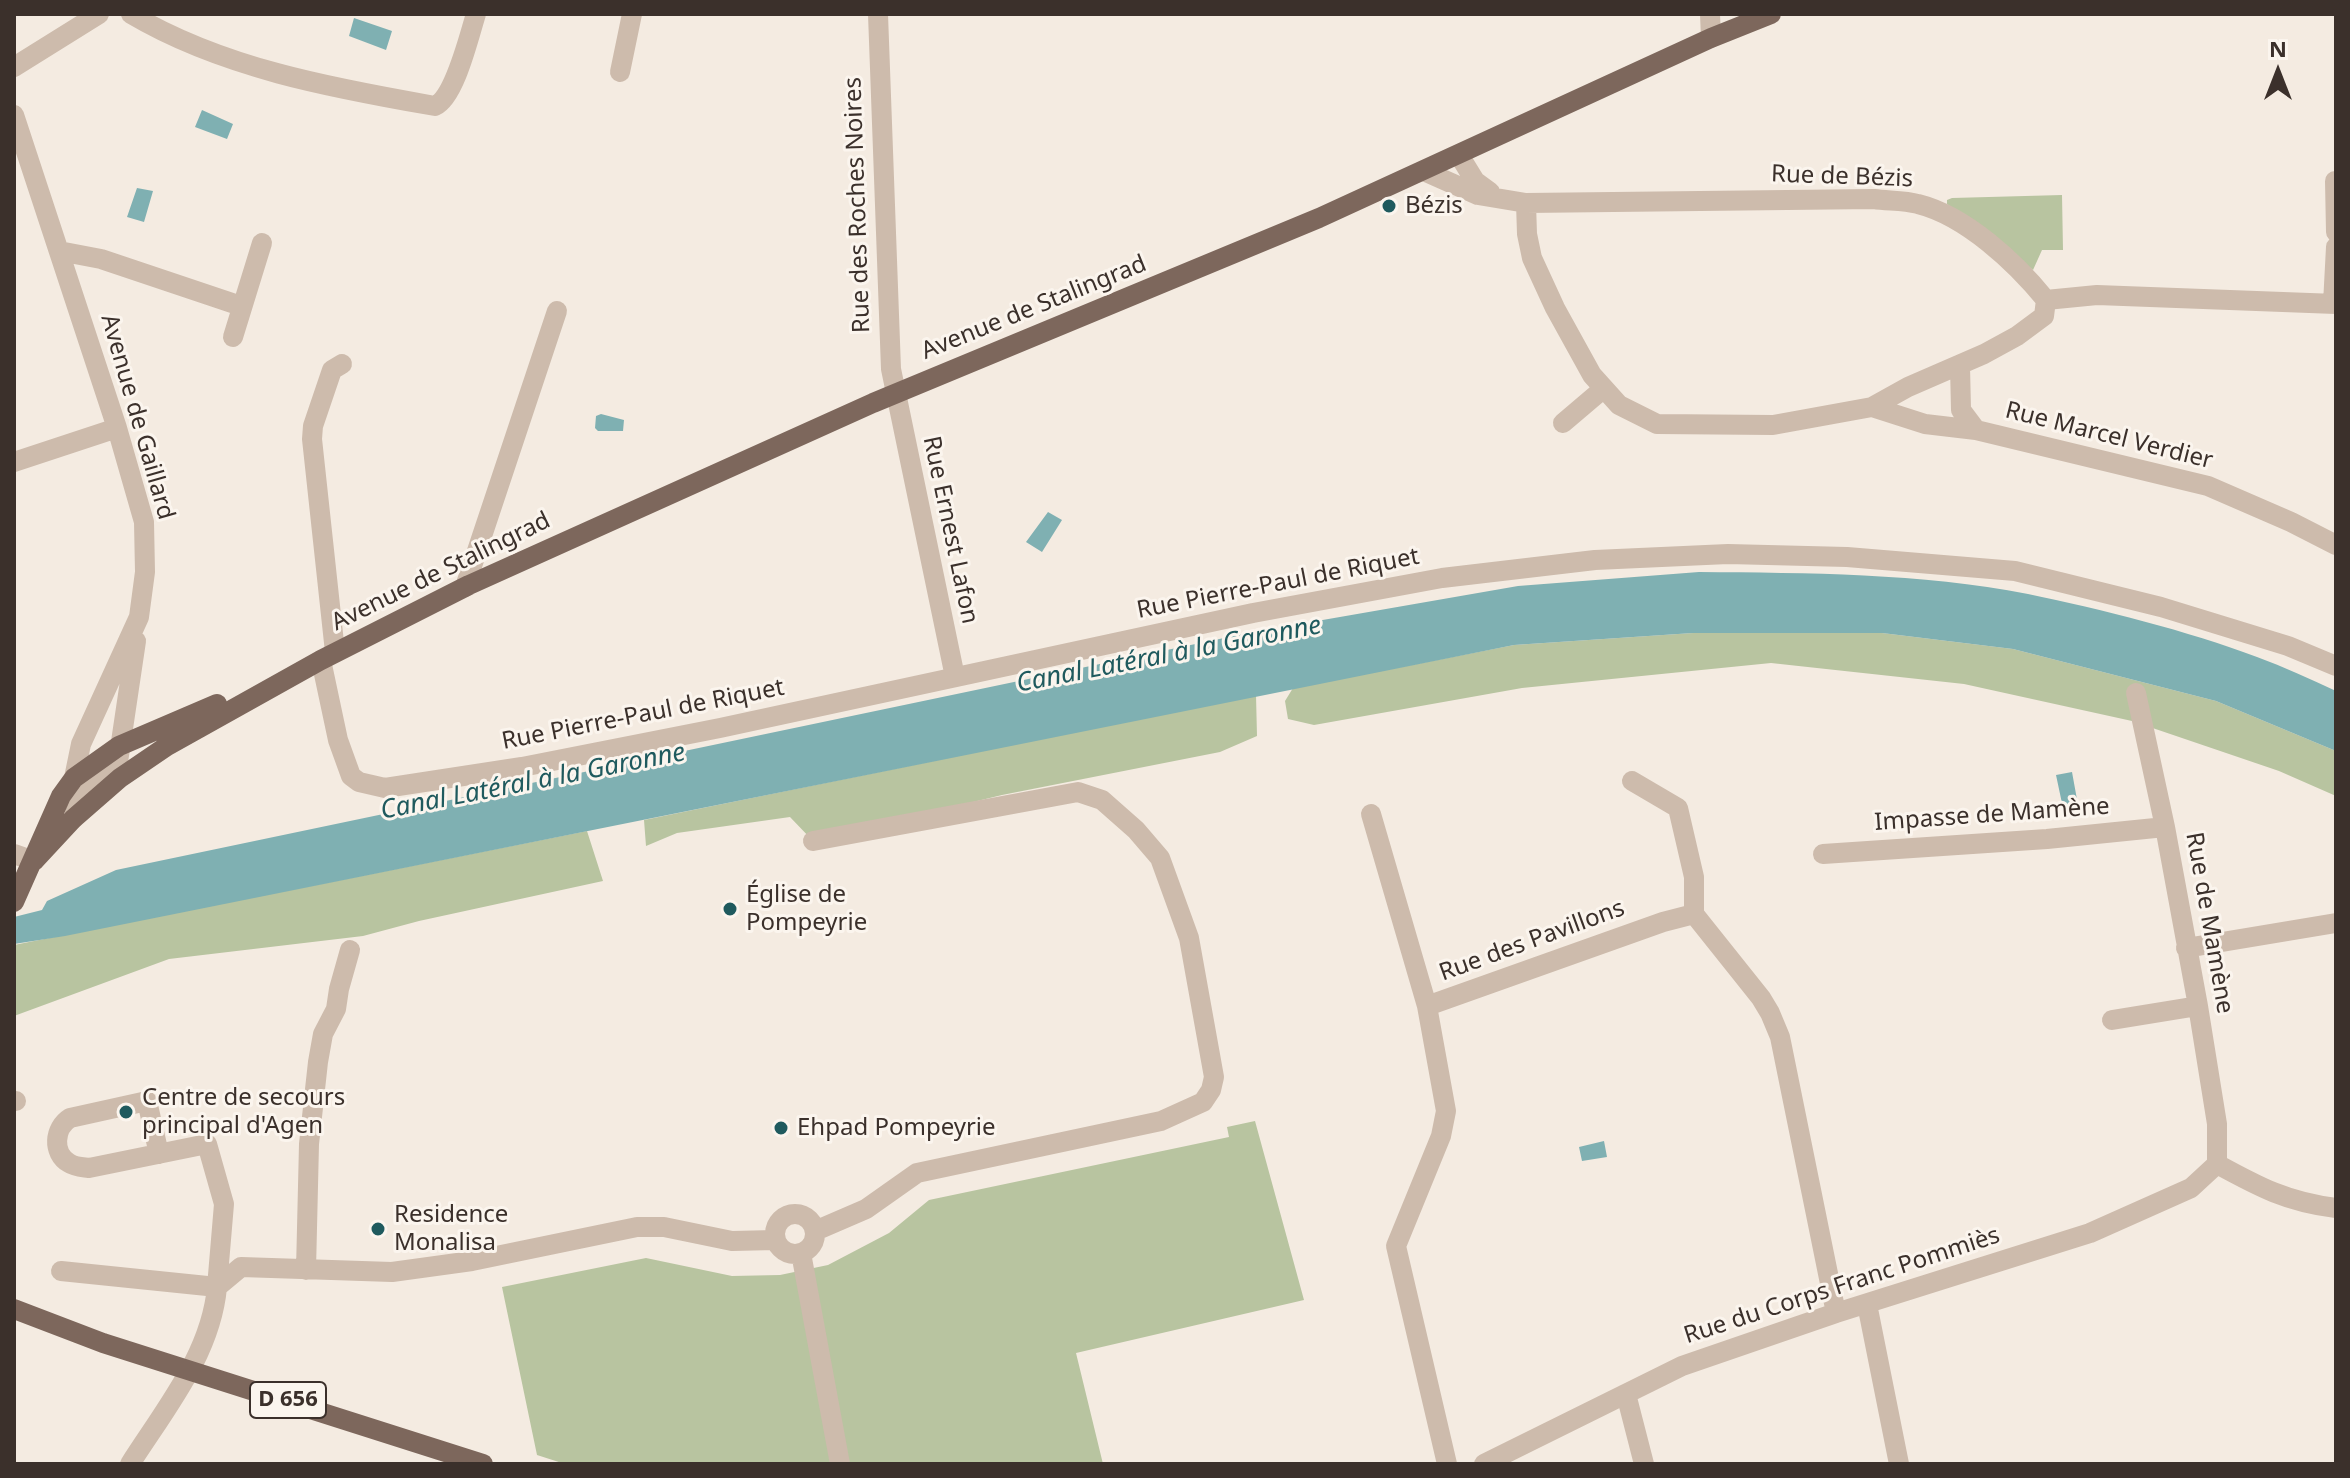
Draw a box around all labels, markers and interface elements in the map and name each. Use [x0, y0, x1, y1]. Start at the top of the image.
north arrow [2238, 32, 2318, 112]
text: N [2269, 33, 2287, 63]
street label: Rue des Roches Noires [839, 77, 877, 333]
street label: Rue de Bézis [1771, 160, 1913, 194]
place label: Bézis [1405, 192, 1463, 220]
marker: Bézis [1380, 197, 1398, 215]
street label: Avenue de Stalingrad [917, 250, 1151, 366]
street label: Avenue de Gaillard [94, 311, 180, 523]
street label: Rue Marcel Verdier [2002, 396, 2216, 476]
street label: Rue Ernest Lafon [916, 433, 984, 627]
street label: Avenue de Stalingrad [327, 506, 555, 638]
street label: Rue Pierre-Paul de Riquet [1134, 542, 1422, 626]
water label: Canal Latéral à la Garonne [1014, 610, 1324, 700]
street label: Rue Pierre-Paul de Riquet [499, 673, 787, 757]
water label: Canal Latéral à la Garonne [378, 737, 688, 827]
street label: Impasse de Mamène [1873, 792, 2111, 838]
street label: Rue de Mamène [2179, 830, 2239, 1016]
place label: Église de Pompeyrie [746, 881, 867, 937]
street label: Rue des Pavillons [1435, 894, 1629, 988]
marker: Église de Pompeyrie [721, 900, 739, 918]
place label: Centre de secours principal d'Agen [142, 1084, 345, 1140]
marker: Centre de secours principal d'Agen [117, 1103, 135, 1121]
place label: Ehpad Pompeyrie [797, 1114, 996, 1142]
marker: Ehpad Pompeyrie [772, 1119, 790, 1137]
place label: Residence Monalisa [394, 1201, 508, 1257]
marker: Residence Monalisa [369, 1220, 387, 1238]
street label: Rue du Corps Franc Pommiès [1680, 1221, 2004, 1351]
road number: D 656 [250, 1382, 326, 1418]

